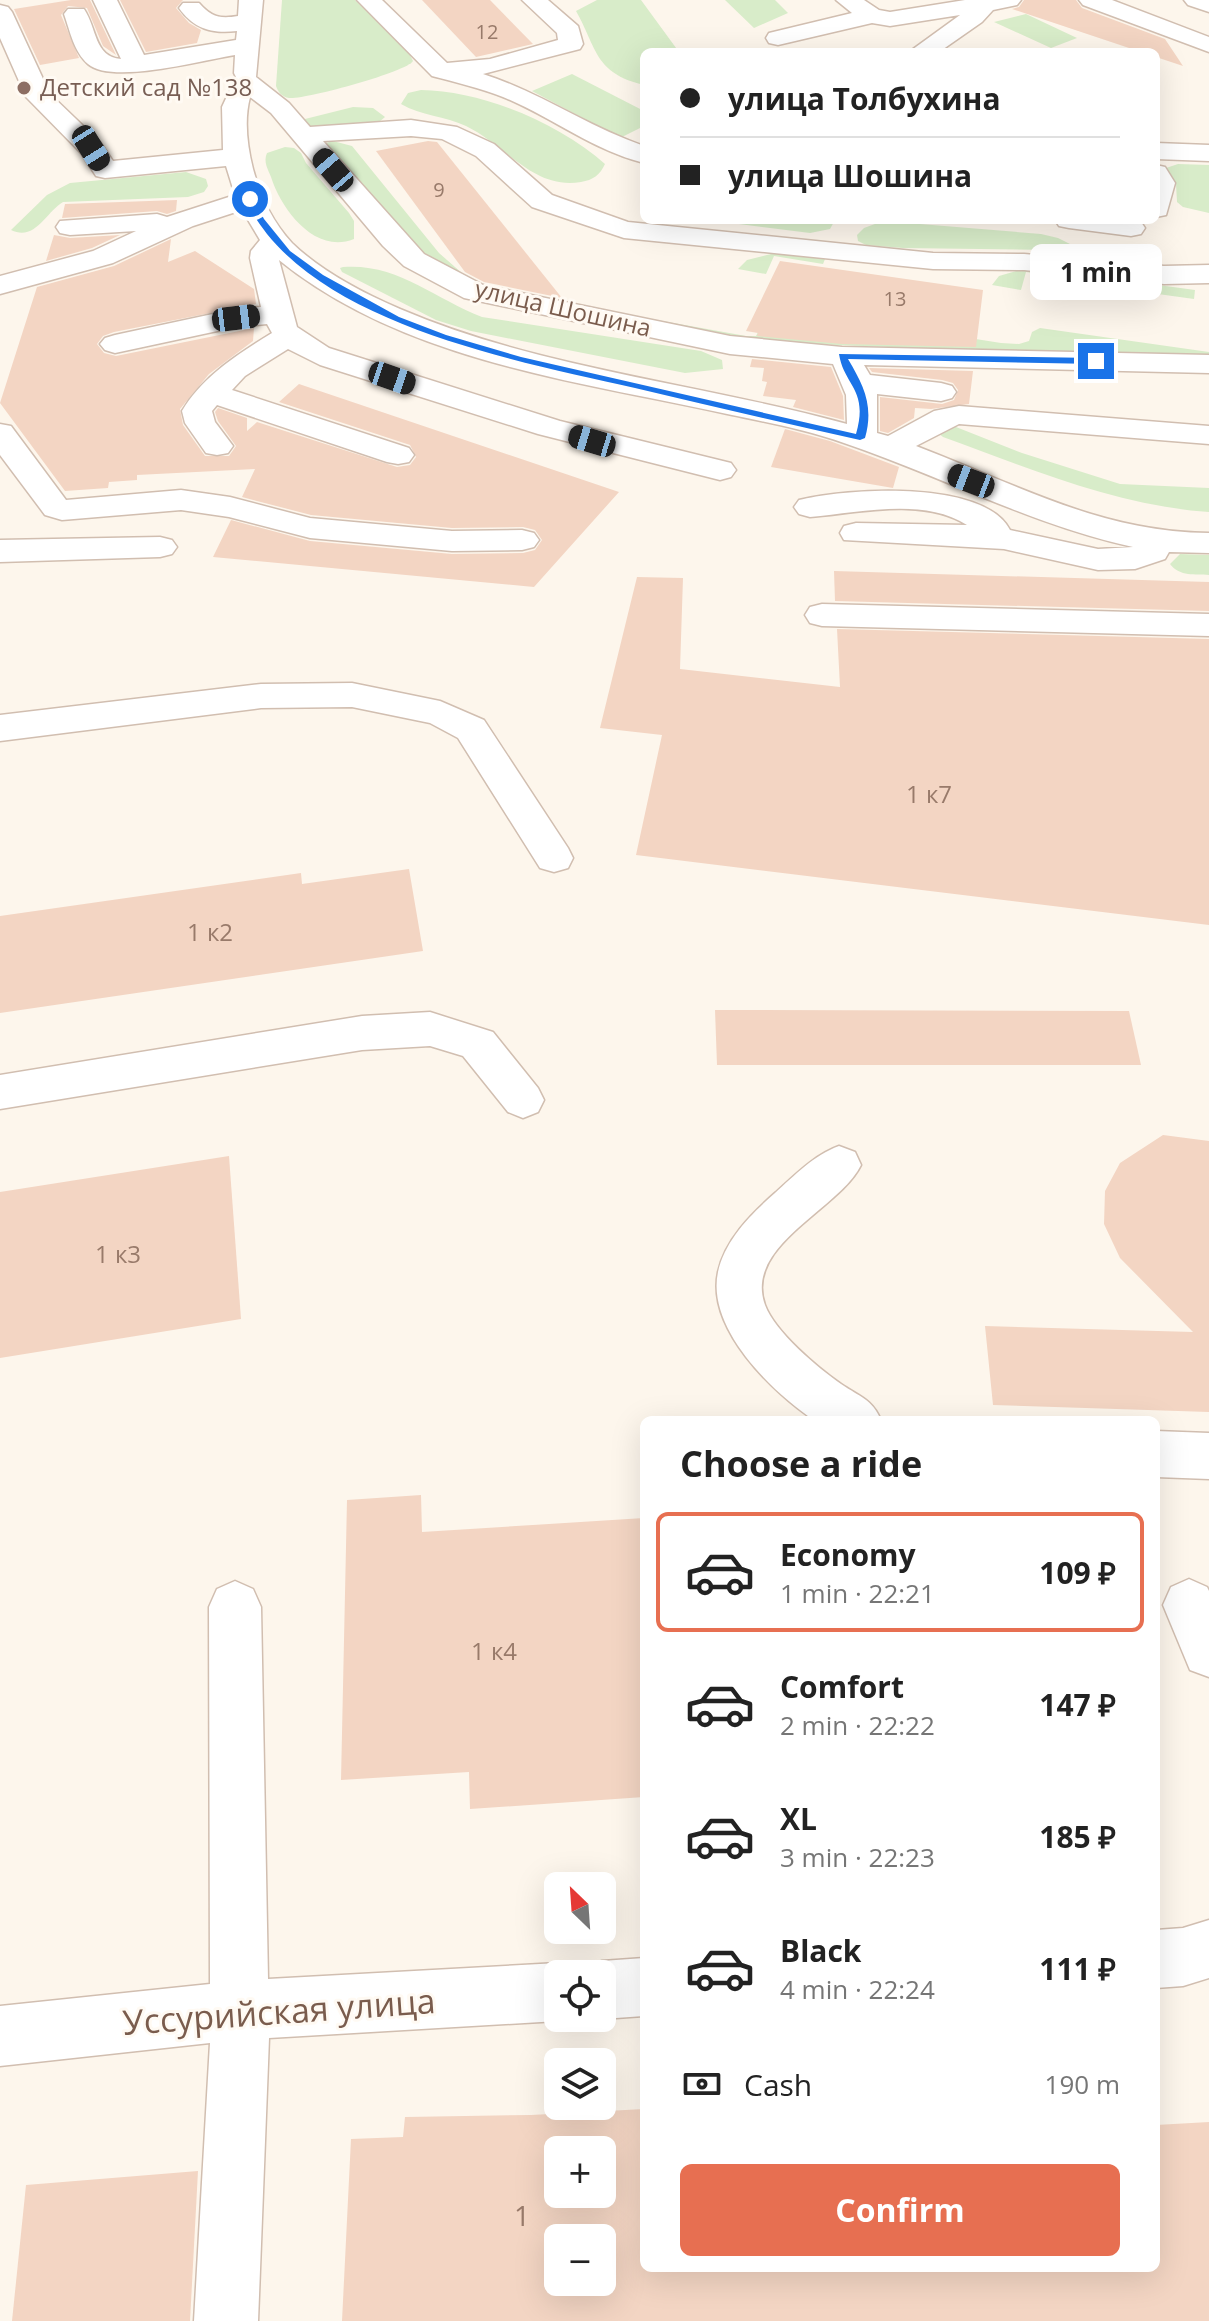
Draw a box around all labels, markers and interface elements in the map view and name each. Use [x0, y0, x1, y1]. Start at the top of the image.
house number: 12 [476, 18, 498, 45]
place label: Детский сад №138 [40, 70, 252, 103]
text: улица Толбухина [728, 78, 1001, 119]
marker: Детский сад №138 [15, 79, 33, 97]
car [68, 121, 114, 175]
car [308, 144, 358, 196]
text: улица Шошина [728, 155, 972, 196]
house number: 9 [433, 176, 445, 203]
route start [232, 181, 268, 217]
callout: 1 min [1030, 245, 1162, 301]
text: 1 min [1060, 254, 1132, 290]
street label: улица Шошина [472, 271, 655, 344]
house number: 13 [884, 285, 906, 312]
car [211, 303, 261, 333]
route end [1078, 343, 1114, 379]
car [365, 359, 419, 397]
car [566, 423, 618, 459]
car [944, 461, 998, 501]
house number: 1 к7 [906, 777, 952, 810]
house number: 1 к2 [187, 915, 233, 948]
house number: 1 к3 [95, 1237, 141, 1270]
text: Choose a ride [680, 1439, 922, 1488]
text: Economy [780, 1534, 916, 1575]
icon: car [684, 1536, 756, 1608]
text: 109 ₽ [1039, 1552, 1116, 1593]
text: 1 min · 22:21 [780, 1575, 935, 1611]
house number: 1 к4 [471, 1634, 517, 1667]
text: Comfort [780, 1666, 904, 1707]
icon: car [684, 1668, 756, 1740]
text: 147 ₽ [1039, 1684, 1116, 1725]
text: 2 min · 22:22 [780, 1707, 935, 1743]
text: XL [780, 1798, 817, 1839]
icon: car [684, 1800, 756, 1872]
text: 185 ₽ [1039, 1816, 1116, 1857]
text: 3 min · 22:23 [780, 1839, 935, 1875]
north arrow [544, 1872, 616, 1944]
map controls [544, 1872, 616, 2296]
text: Black [780, 1930, 861, 1971]
icon: car [684, 1932, 756, 2004]
text: 111 ₽ [1039, 1948, 1116, 1989]
button: locate [544, 1960, 616, 2032]
text: 4 min · 22:24 [780, 1971, 935, 2007]
street label: Уссурийская улица [121, 1977, 437, 2045]
button: layers [544, 2048, 616, 2120]
icon: cash [680, 2062, 724, 2106]
text: Cash [744, 2064, 812, 2105]
text: 190 m [1045, 2066, 1120, 2102]
button: + [544, 2136, 616, 2208]
button: Confirm [680, 2164, 1120, 2256]
house number: 1 [514, 2196, 530, 2234]
button: − [544, 2224, 616, 2296]

